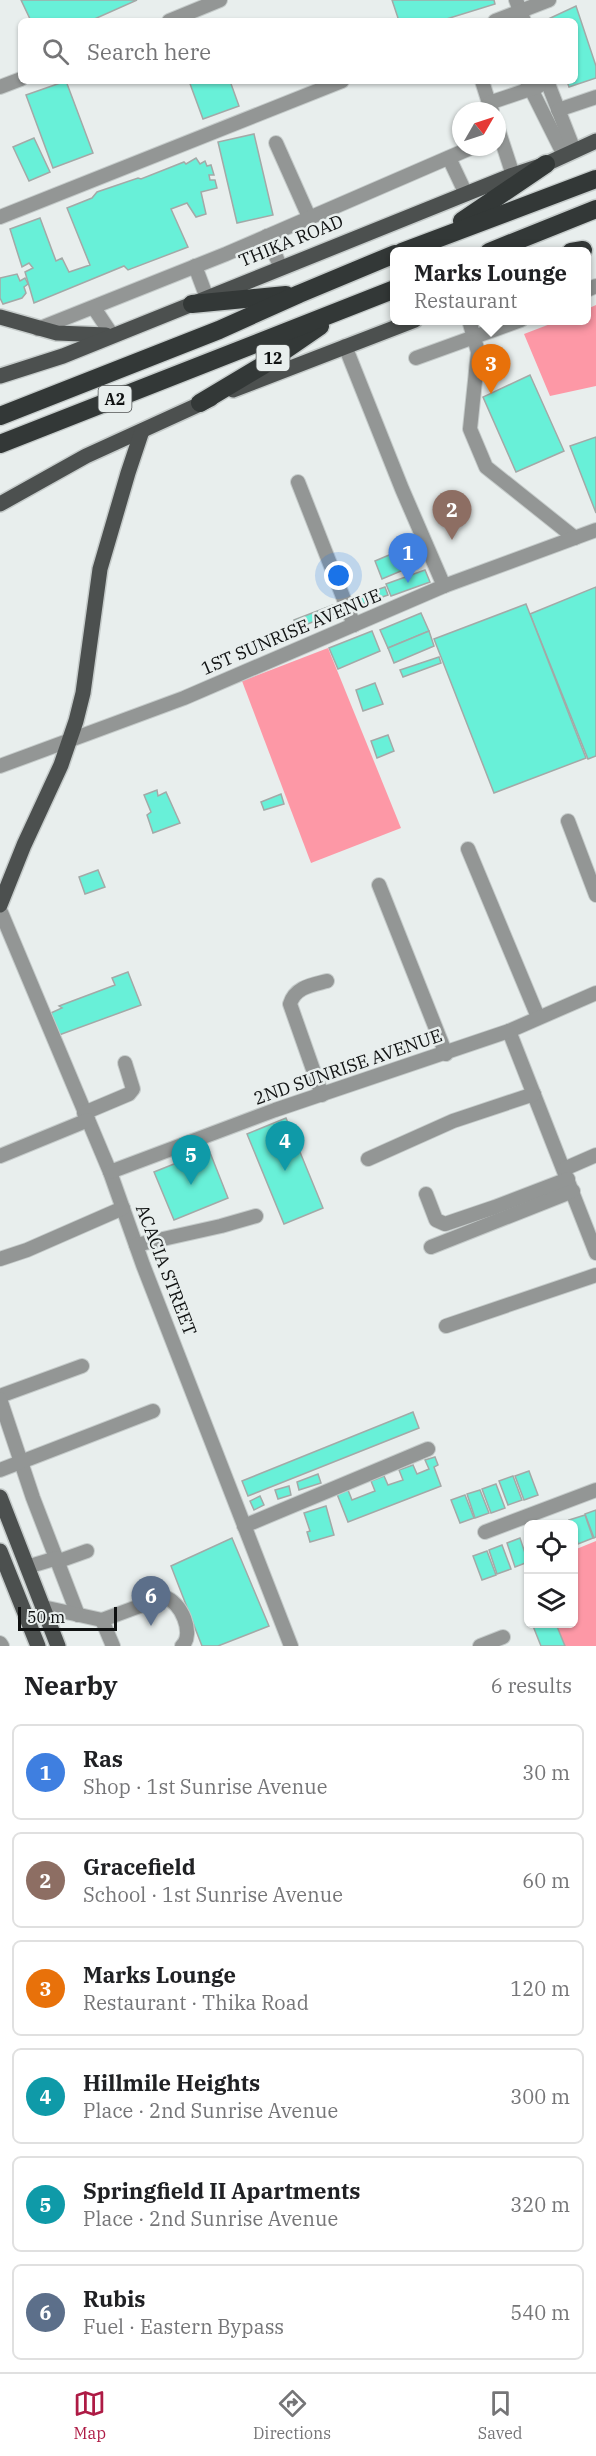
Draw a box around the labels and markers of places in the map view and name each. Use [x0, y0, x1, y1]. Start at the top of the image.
pin: 3 [472, 344, 510, 394]
pin: 2 [432, 490, 472, 540]
pin: 1 [388, 534, 428, 583]
pin: 4 [266, 1122, 304, 1171]
pin: 5 [172, 1136, 210, 1185]
pin: 6 [132, 1576, 170, 1626]

